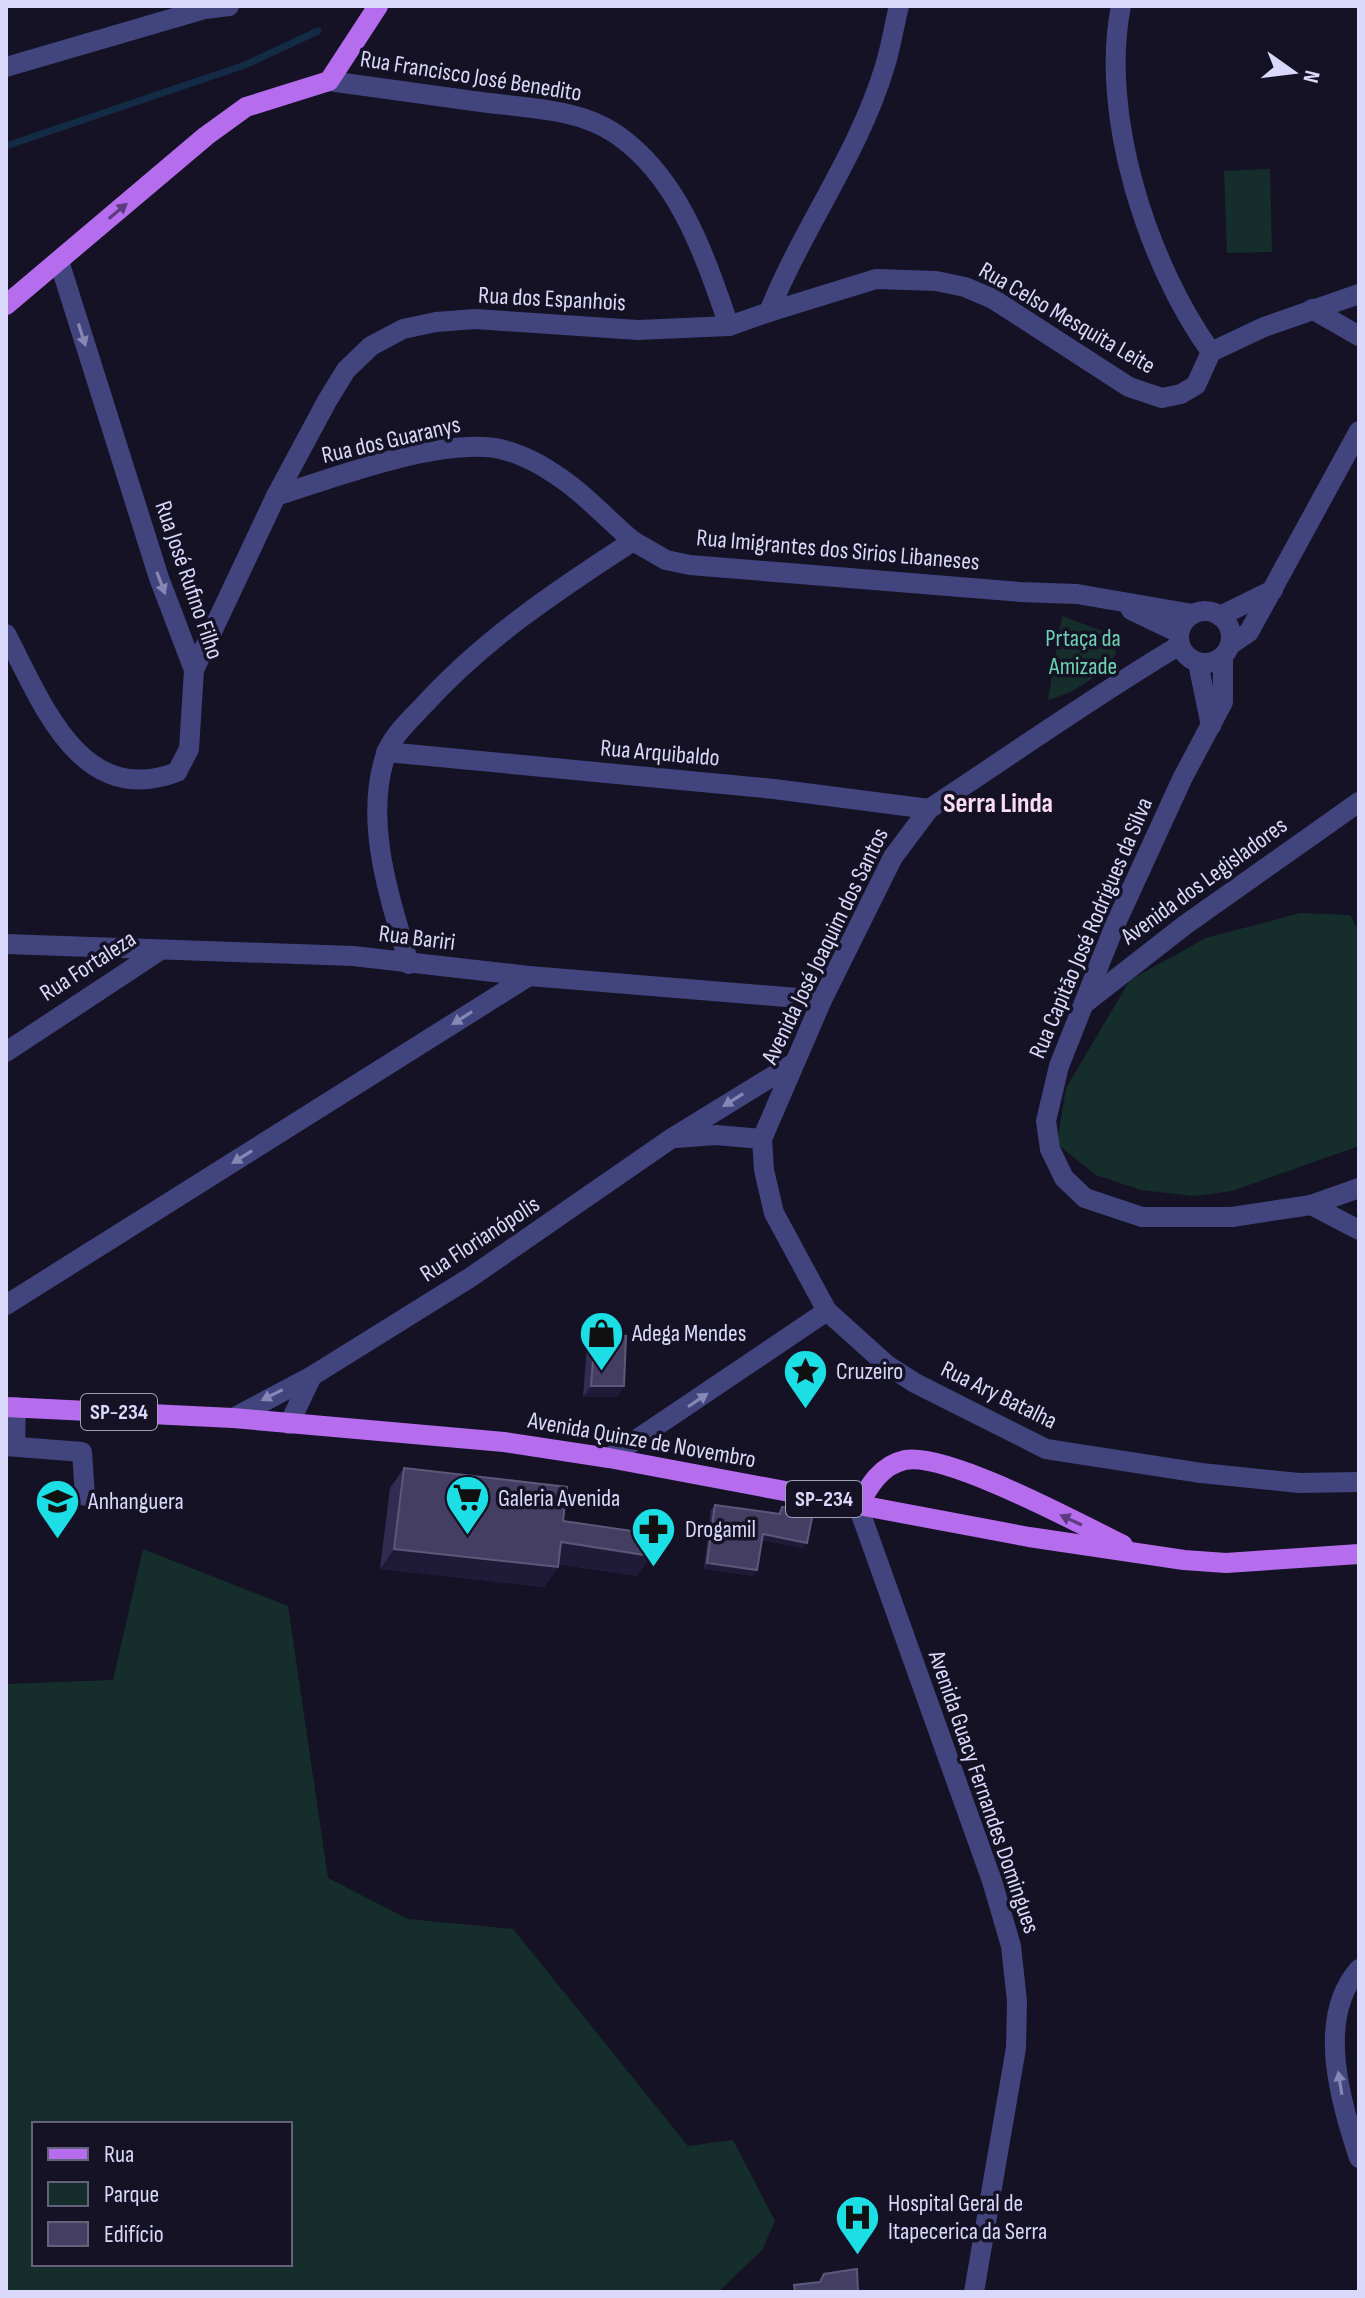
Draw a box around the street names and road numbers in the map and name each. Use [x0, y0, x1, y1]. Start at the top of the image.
street label: Rua Francisco José Benedito [358, 44, 584, 108]
street label: Rua Celso Mesquita Leite [974, 256, 1160, 380]
street label: Rua dos Espanhois [477, 281, 627, 317]
street label: Rua dos Guaranys [319, 410, 463, 470]
street label: Rua José Rufino Filho [148, 497, 230, 663]
street label: Rua Imigrantes dos Sirios Libaneses [695, 523, 981, 577]
street label: Rua Arquibaldo [599, 733, 721, 773]
street label: Rua Capitão José Rodrigues da Silva [1023, 793, 1159, 1063]
street label: Avenida dos Legisladores [1114, 811, 1293, 952]
street label: Avenida José Joaquim dos Santos [755, 823, 895, 1070]
street label: Rua Bariri [377, 919, 457, 957]
street label: Rua Fortaleza [35, 924, 141, 1008]
street label: Rua Florianópolis [415, 1190, 545, 1288]
street label: Rua Ary Batalha [936, 1354, 1062, 1436]
road number: SP-234 [81, 1394, 157, 1430]
street label: Avenida Quinze de Novembro [525, 1405, 758, 1474]
road number: SP-234 [786, 1481, 862, 1517]
street label: Avenida Guacy Fernandes Domingues [922, 1646, 1046, 1937]

